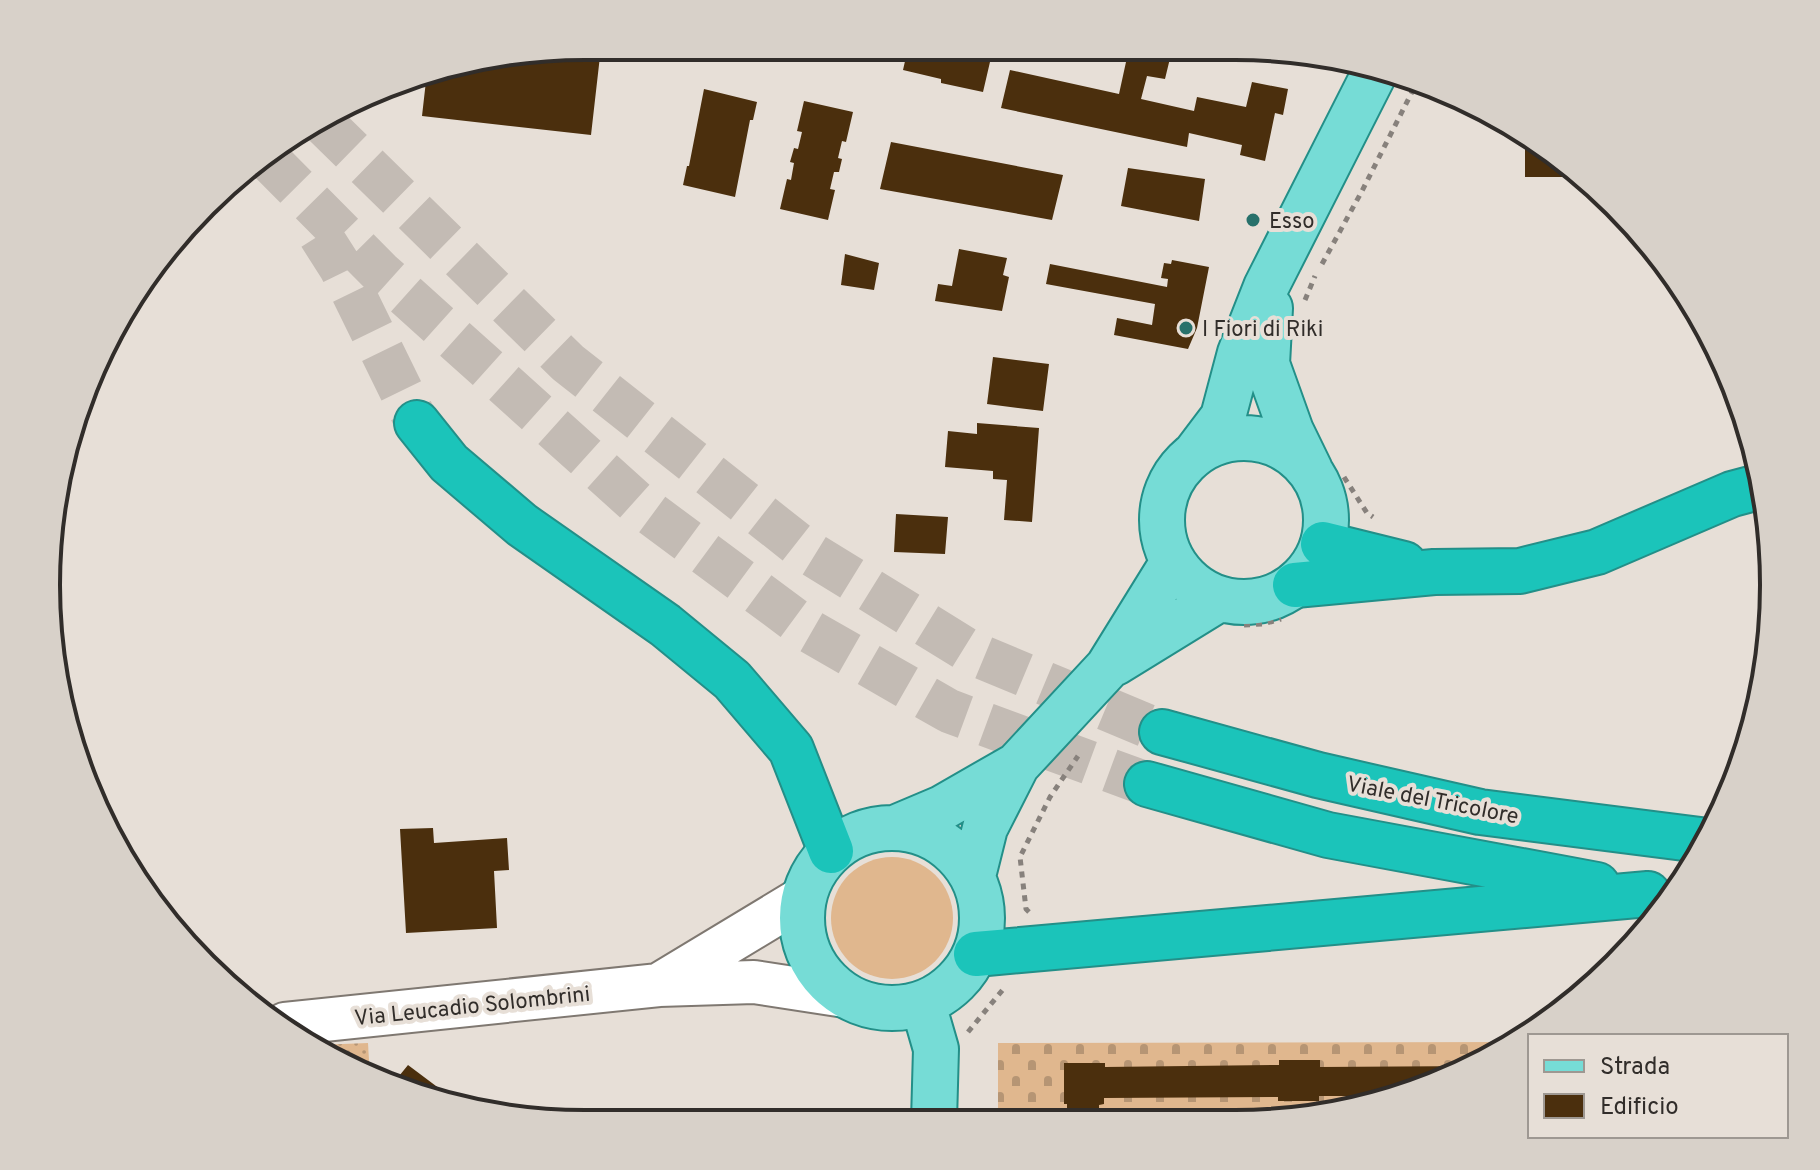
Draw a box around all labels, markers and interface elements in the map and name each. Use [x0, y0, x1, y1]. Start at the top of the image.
place label: Esso [1269, 209, 1314, 236]
marker: Esso [1244, 211, 1262, 229]
place label: I Fiori di Riki [1202, 317, 1323, 344]
marker: I Fiori di Riki [1177, 319, 1195, 337]
street label: Viale del Tricolore [1344, 772, 1521, 831]
street label: Via Leucadio Solombrini [353, 982, 592, 1033]
legend [1528, 1034, 1788, 1138]
text: Strada [1600, 1053, 1670, 1083]
text: Edificio [1600, 1093, 1679, 1123]

